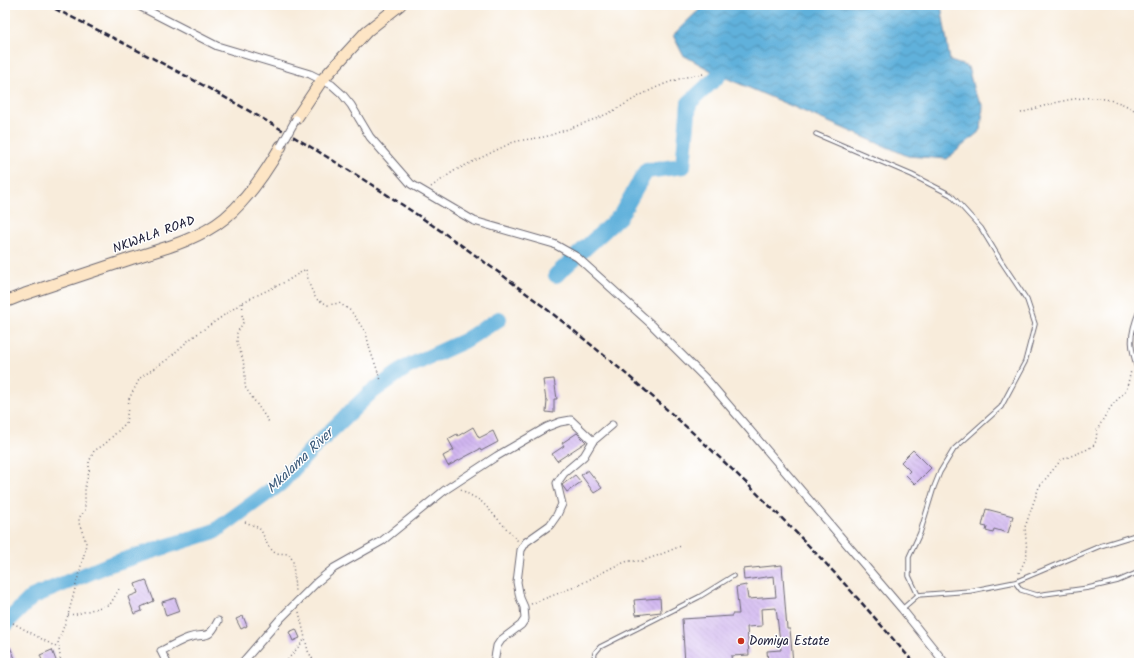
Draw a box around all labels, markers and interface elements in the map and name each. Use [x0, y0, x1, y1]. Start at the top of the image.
street label: NKWALA ROAD [110, 210, 198, 260]
water label: Mkalama River [261, 421, 341, 499]
place label: Domiya Estate [749, 631, 829, 652]
marker: Domiya Estate [736, 636, 746, 646]

